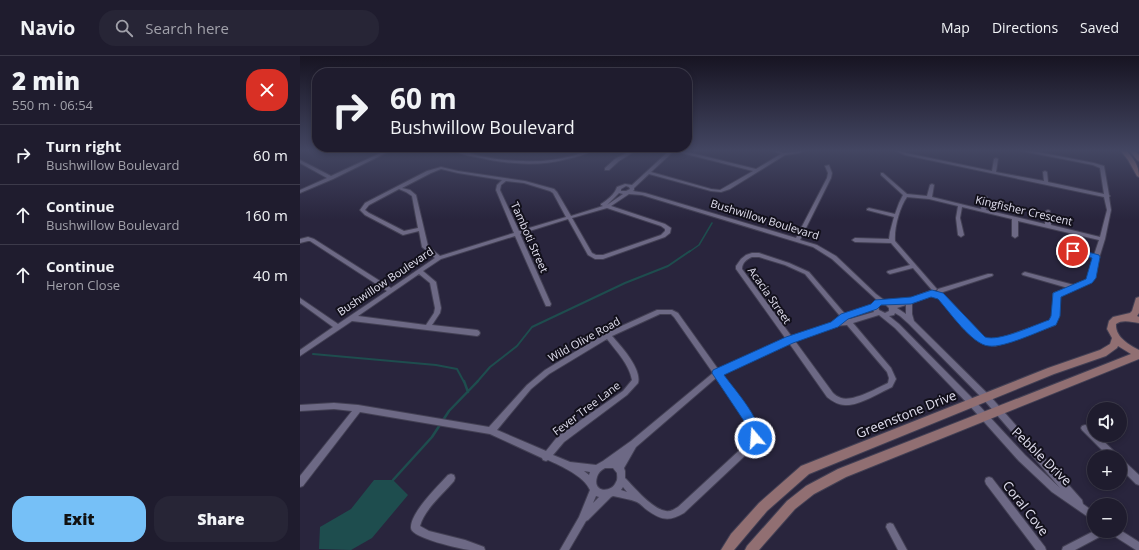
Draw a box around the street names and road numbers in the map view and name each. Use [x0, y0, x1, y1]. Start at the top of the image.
street label: Kingfisher Crescent [974, 192, 1074, 228]
street label: Bushwillow Boulevard [709, 195, 821, 243]
street label: Tamboti Street [508, 199, 552, 275]
street label: Bushwillow Boulevard [334, 243, 436, 319]
street label: Acacia Street [745, 264, 795, 326]
street label: Wild Olive Road [545, 313, 623, 365]
street label: Fever Tree Lane [549, 378, 623, 438]
street label: Greenstone Drive [853, 386, 959, 442]
street label: Pebble Drive [1008, 423, 1076, 489]
street label: Coral Cove [999, 477, 1053, 539]

